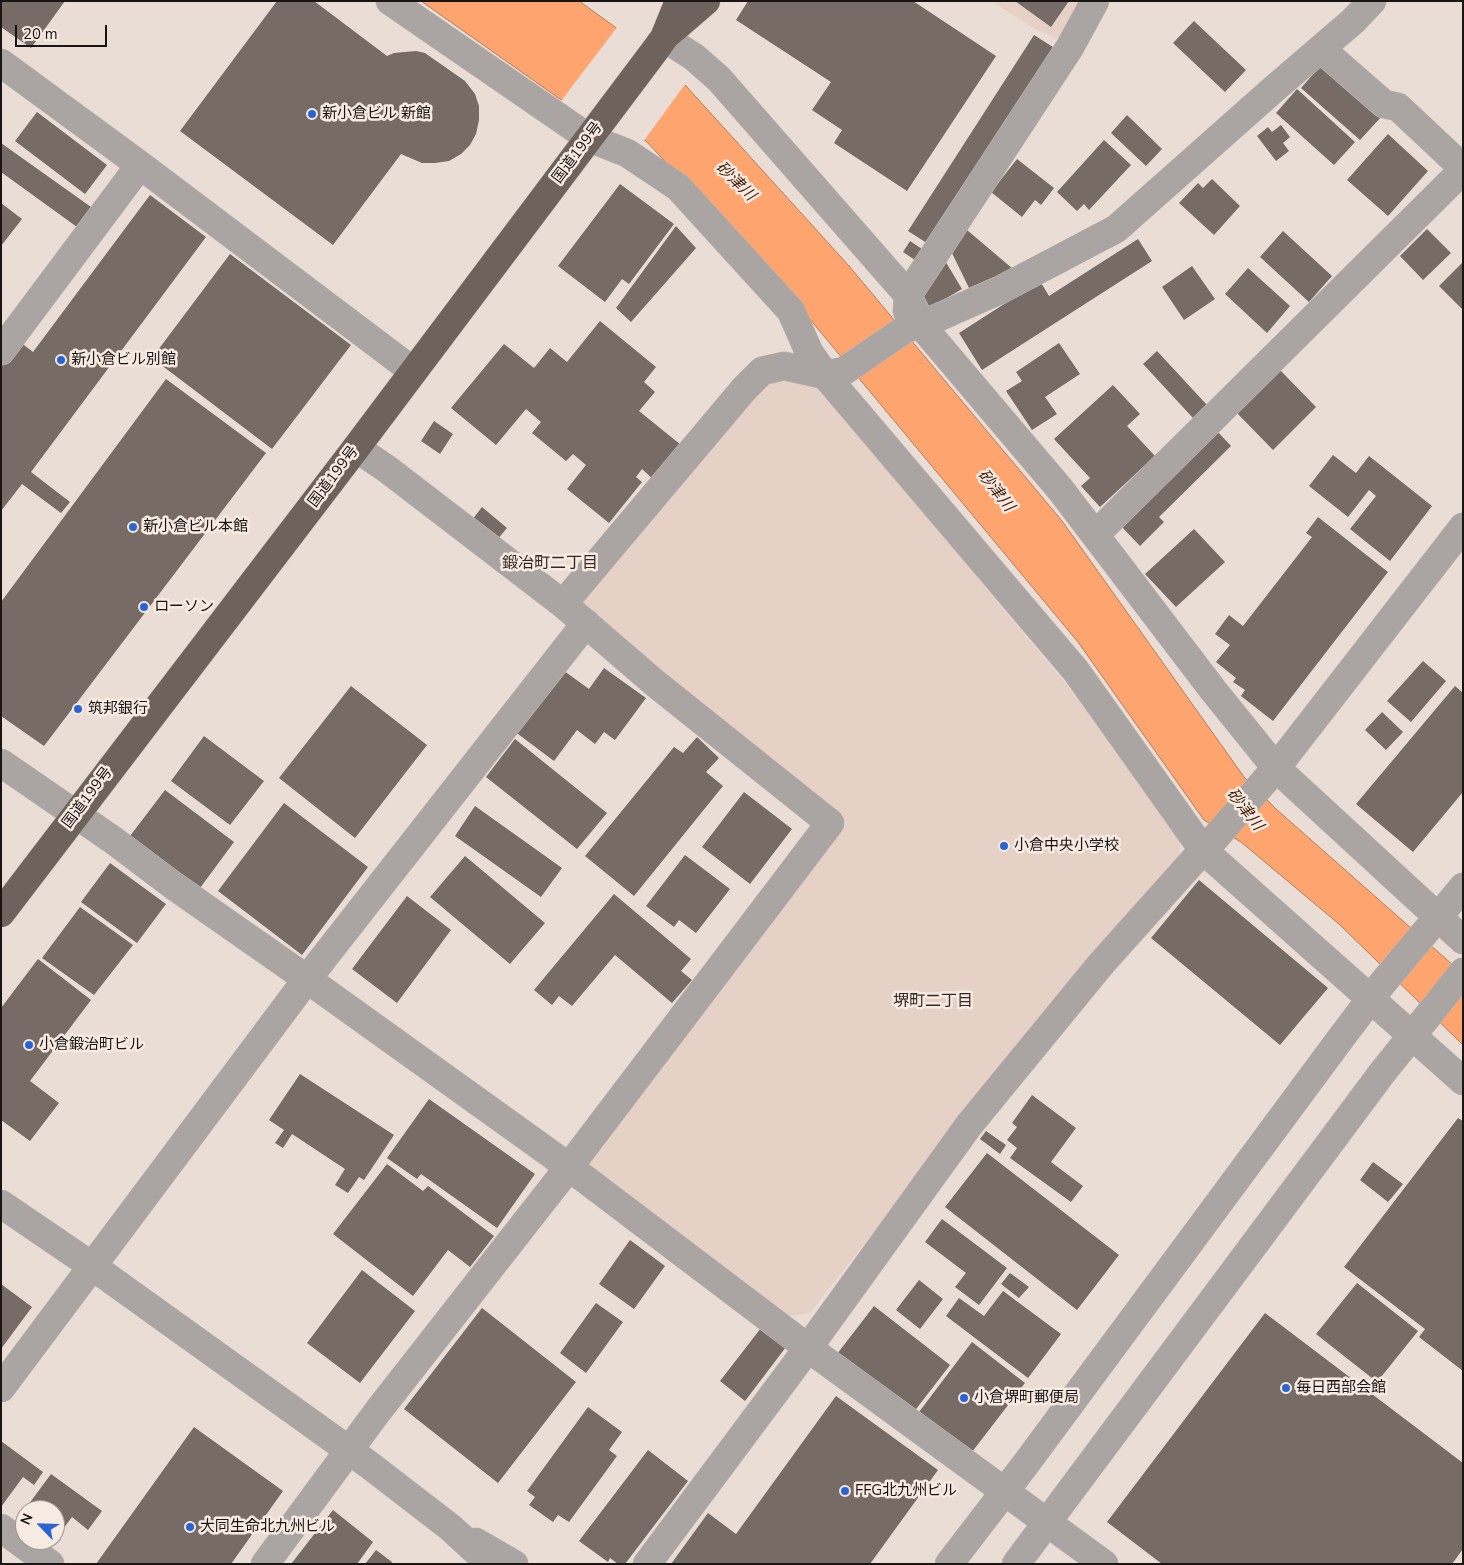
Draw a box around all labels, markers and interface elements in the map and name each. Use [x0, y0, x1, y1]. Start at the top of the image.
scale bar [18, 15, 110, 47]
text: 20 m [23, 24, 58, 44]
place label: 新小倉ビル 新館 [322, 105, 431, 123]
marker: 新小倉ビル 新館 [306, 108, 318, 120]
street label: 国道199号 [549, 119, 607, 187]
water label: 砂津川 [711, 158, 759, 206]
place label: 新小倉ビル別館 [71, 351, 176, 369]
marker: 新小倉ビル別館 [55, 354, 67, 366]
street label: 国道199号 [305, 443, 363, 511]
water label: 砂津川 [973, 466, 1017, 516]
place label: 新小倉ビル本館 [143, 518, 248, 536]
marker: 新小倉ビル本館 [127, 521, 139, 533]
district label: 鍛冶町二丁目 [502, 554, 598, 574]
place label: ローソン [154, 598, 214, 616]
marker: ローソン [138, 601, 150, 613]
place label: 筑邦銀行 [88, 700, 148, 718]
marker: 筑邦銀行 [72, 703, 84, 715]
street label: 国道199号 [59, 764, 117, 832]
water label: 砂津川 [1222, 785, 1266, 835]
place label: 小倉中央小学校 [1014, 837, 1119, 855]
marker: 小倉中央小学校 [998, 840, 1010, 852]
district label: 堺町二丁目 [893, 992, 973, 1012]
place label: 小倉鍛治町ビル [39, 1036, 144, 1054]
marker: 小倉鍛治町ビル [23, 1039, 35, 1051]
place label: 毎日西部会館 [1296, 1379, 1386, 1397]
marker: 毎日西部会館 [1280, 1382, 1292, 1394]
place label: 小倉堺町郵便局 [974, 1389, 1079, 1407]
marker: 小倉堺町郵便局 [958, 1392, 970, 1404]
place label: FFG北九州ビル [855, 1482, 957, 1500]
marker: FFG北九州ビル [839, 1485, 851, 1497]
north arrow [15, 1500, 65, 1550]
text: N [16, 1510, 38, 1528]
place label: 大同生命北九州ビル [200, 1518, 335, 1536]
marker: 大同生命北九州ビル [184, 1521, 196, 1533]

